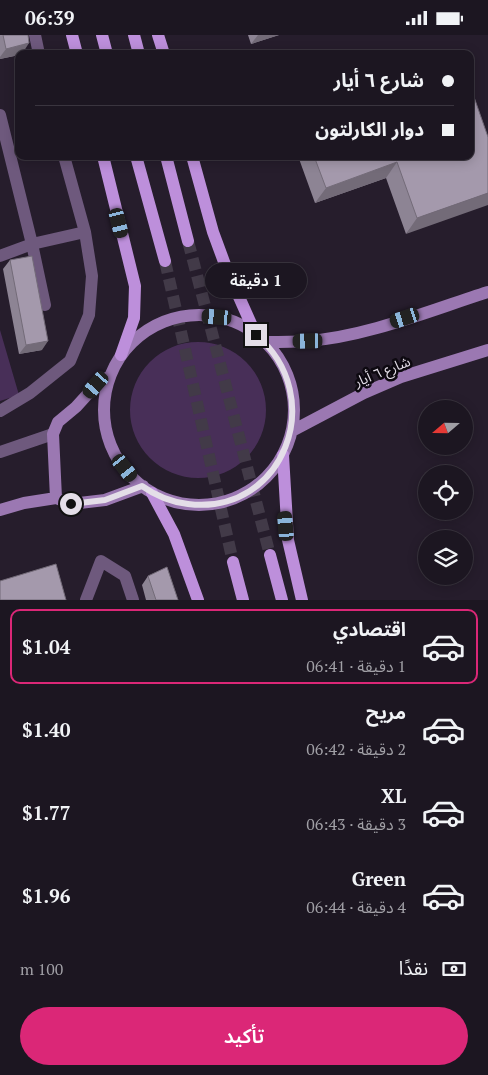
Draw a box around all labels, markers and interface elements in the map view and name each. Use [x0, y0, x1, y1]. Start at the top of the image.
text: 06:39 [25, 5, 74, 30]
text: شارع ٦ أيار [333, 67, 424, 92]
text: دوار الكارلتون [315, 116, 424, 141]
car [108, 207, 129, 239]
callout: 1 دقيقة [205, 263, 307, 297]
text: 1 دقيقة [230, 269, 282, 291]
car [388, 306, 421, 330]
car [201, 308, 232, 326]
route end [245, 324, 267, 346]
car [292, 333, 323, 349]
street label: شارع ٦ أيار [350, 351, 414, 393]
car [80, 369, 111, 401]
north arrow [418, 400, 472, 455]
map controls [418, 400, 473, 585]
car [109, 452, 140, 484]
button: locate [418, 465, 473, 520]
route start [60, 493, 82, 515]
car [277, 510, 294, 542]
button: layers [418, 530, 473, 585]
text: اقتصادي [333, 616, 406, 641]
icon: car [421, 624, 466, 669]
text: $1.04 [22, 634, 71, 659]
text: 1 دقيقة · 06:41 [306, 655, 406, 677]
text: مريح [366, 699, 406, 724]
icon: car [421, 707, 466, 752]
text: $1.40 [22, 717, 71, 742]
text: 2 دقيقة · 06:42 [306, 738, 406, 760]
text: XL [381, 783, 406, 808]
icon: car [421, 790, 466, 835]
text: $1.77 [22, 800, 71, 825]
text: 3 دقيقة · 06:43 [306, 813, 406, 835]
text: Green [352, 866, 406, 891]
icon: car [421, 873, 466, 918]
text: $1.96 [22, 883, 71, 908]
text: 4 دقيقة · 06:44 [306, 896, 406, 918]
text: نقدًا [399, 955, 428, 980]
icon: cash [440, 955, 468, 983]
text: 100 m [20, 958, 63, 980]
button: تأكيد [20, 1007, 468, 1065]

